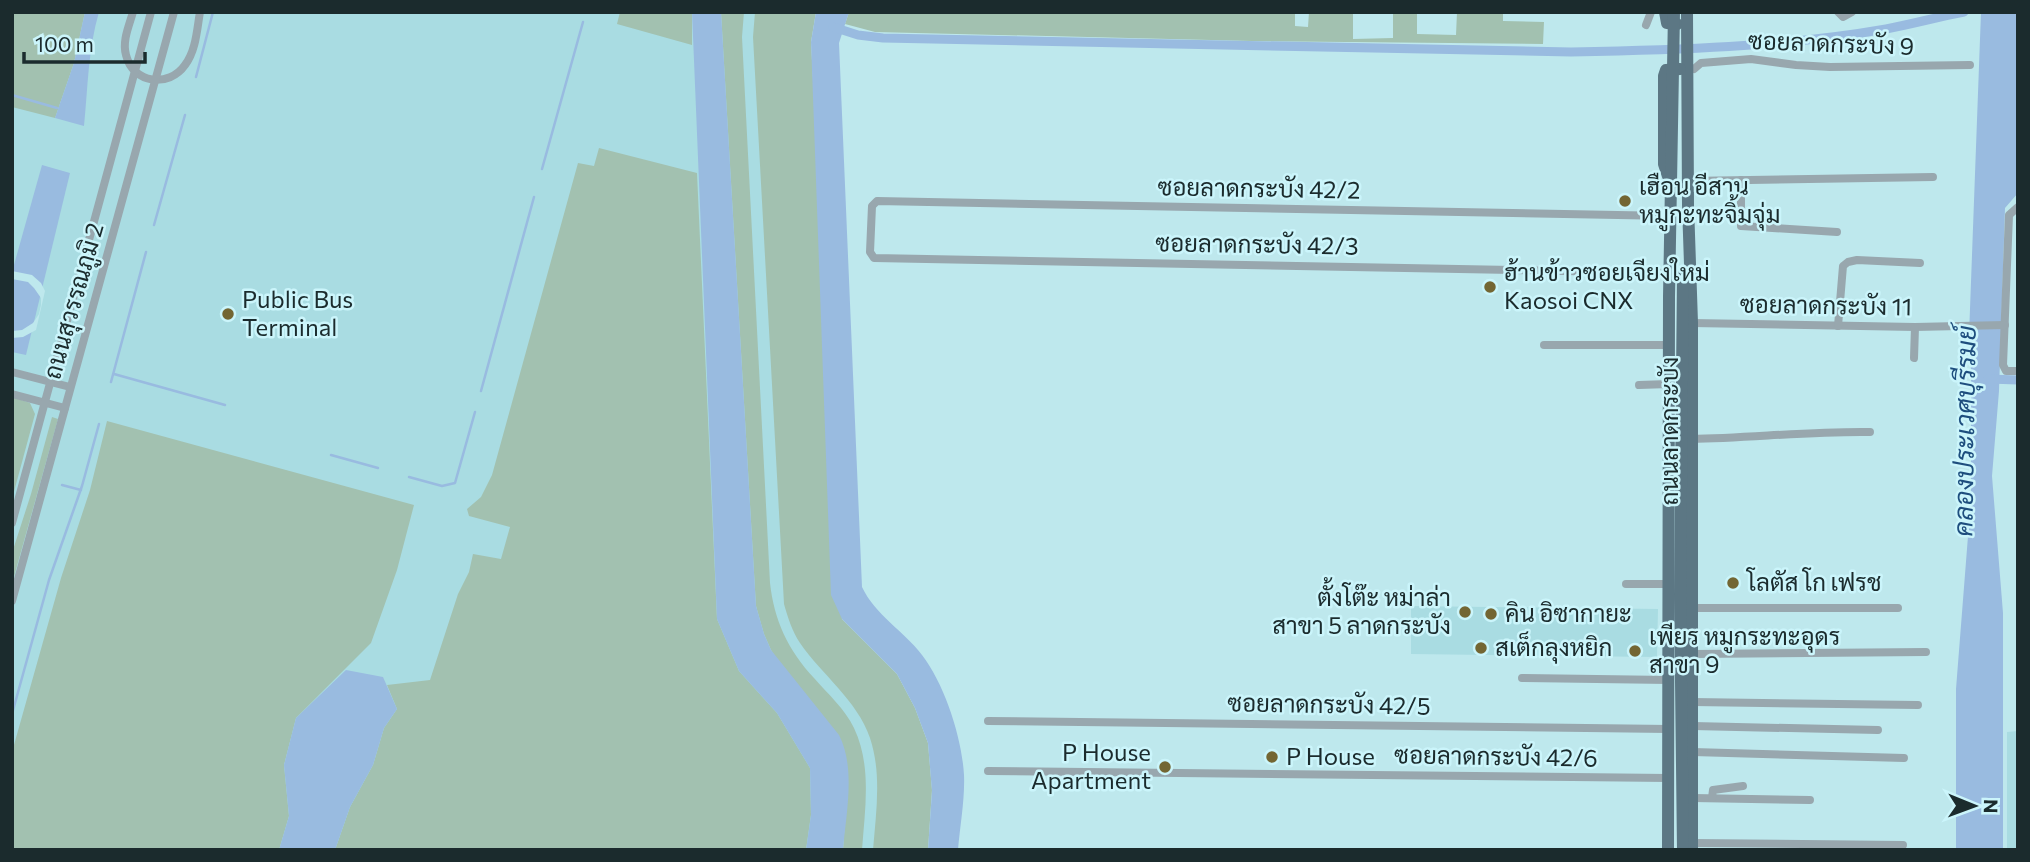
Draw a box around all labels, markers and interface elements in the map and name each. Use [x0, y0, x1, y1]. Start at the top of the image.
scale bar [24, 21, 145, 65]
street label: ซอยลาดกระบัง 9 [1748, 25, 1915, 60]
text: 100 m [35, 31, 94, 56]
street label: ซอยลาดกระบัง 42/2 [1157, 171, 1361, 204]
place label: เฮือน อีสาน หมูกะทะจิ้มจุ่ม [1639, 171, 1780, 232]
marker: เฮือน อีสาน หมูกะทะจิ้มจุ่ม [1617, 193, 1633, 209]
street label: ถนนสุวรรณภูมิ 2 [36, 219, 113, 383]
street label: ซอยลาดกระบัง 42/3 [1155, 227, 1359, 260]
place label: ฮ้านข้าวซอยเจียงใหม่ Kaosoi CNX [1504, 257, 1710, 314]
marker: ฮ้านข้าวซอยเจียงใหม่ Kaosoi CNX [1482, 279, 1498, 295]
place label: Public Bus Terminal [242, 284, 353, 341]
street label: ซอยลาดกระบัง 11 [1740, 289, 1912, 321]
marker: Public Bus Terminal [220, 306, 236, 322]
water label: คลองประเวศบุรีรมย์ [1946, 321, 1985, 537]
street label: ถนนลาดกระบัง [1654, 357, 1683, 505]
place label: โลตัส โก เฟรช [1745, 567, 1882, 596]
marker: โลตัส โก เฟรช [1725, 575, 1741, 591]
place label: ตั้งโต๊ะ หม่าล่า สาขา 5 ลาดกระบัง [1272, 577, 1451, 639]
place label: คิน อิซากายะ [1505, 598, 1632, 627]
marker: ตั้งโต๊ะ หม่าล่า สาขา 5 ลาดกระบัง [1457, 604, 1473, 620]
marker: คิน อิซากายะ [1483, 606, 1499, 622]
place label: เพียร หมูกระทะอุดร สาขา 9 [1649, 621, 1840, 678]
place label: สเต็กลุงหยิก [1495, 631, 1612, 664]
marker: สเต็กลุงหยิก [1473, 640, 1489, 656]
marker: เพียร หมูกระทะอุดร สาขา 9 [1627, 643, 1643, 659]
street label: ซอยลาดกระบัง 42/5 [1227, 687, 1431, 720]
place label: P House Apartment [1031, 737, 1151, 794]
street label: ซอยลาดกระบัง 42/6 [1394, 739, 1598, 772]
place label: P House [1286, 741, 1375, 770]
marker: P House [1264, 749, 1280, 765]
marker: P House Apartment [1157, 759, 1173, 775]
north arrow [1939, 771, 2009, 841]
text: N [1980, 799, 2003, 814]

